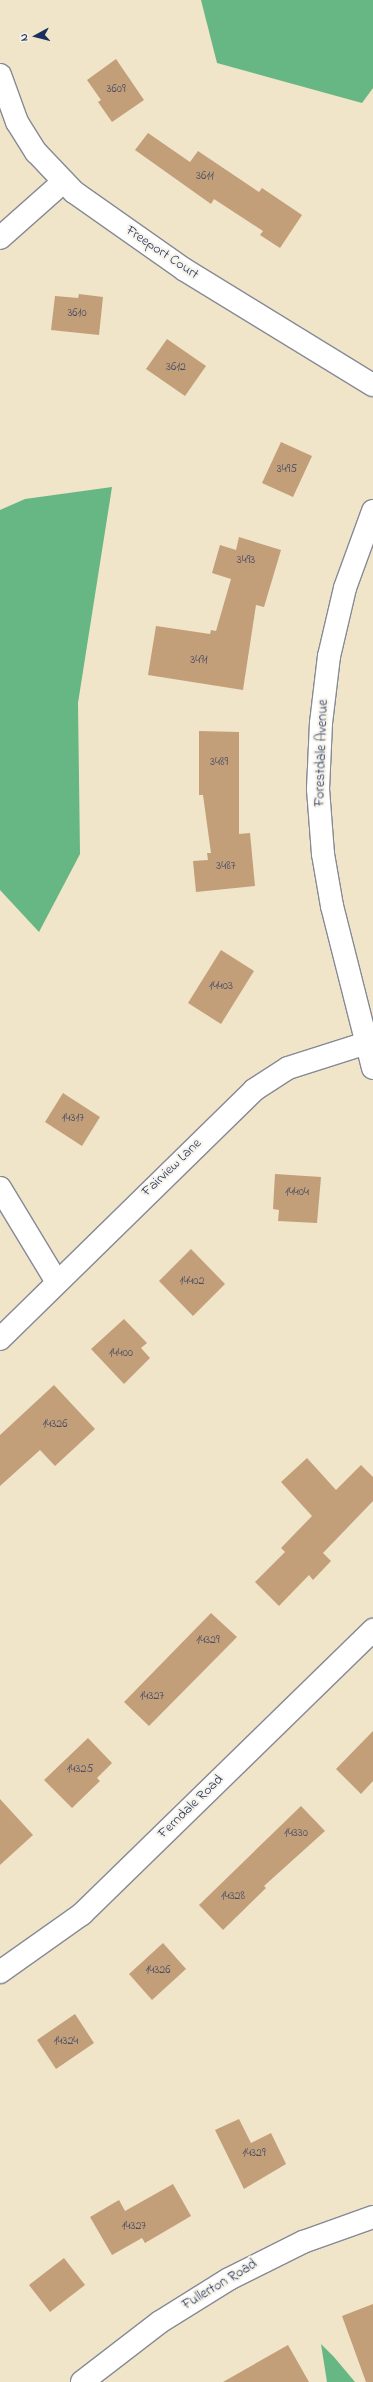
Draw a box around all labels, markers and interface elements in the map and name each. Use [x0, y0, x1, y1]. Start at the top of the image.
north arrow [16, 16, 56, 56]
text: N [16, 33, 32, 42]
house number: 3609 [106, 83, 126, 97]
house number: 3611 [196, 170, 214, 184]
street label: Freeport Court [122, 222, 202, 284]
house number: 3610 [67, 307, 87, 321]
house number: 3612 [166, 361, 186, 375]
house number: 3495 [277, 463, 297, 477]
house number: 3493 [237, 554, 255, 568]
house number: 3491 [190, 654, 208, 668]
street label: Forestdale Avenue [312, 699, 332, 807]
house number: 3489 [210, 756, 228, 770]
house number: 3487 [216, 860, 236, 874]
house number: 14403 [209, 980, 233, 994]
house number: 14317 [62, 1112, 84, 1126]
street label: Fairview Lane [139, 1135, 205, 1201]
house number: 14404 [285, 1186, 309, 1200]
house number: 14402 [180, 1275, 204, 1289]
house number: 14400 [109, 1347, 133, 1361]
house number: 14326 [43, 1418, 67, 1432]
house number: 14329 [196, 1634, 220, 1648]
house number: 14327 [140, 1690, 164, 1704]
house number: 14325 [67, 1763, 93, 1777]
street label: Ferndale Road [155, 1772, 227, 1842]
house number: 14330 [284, 1827, 308, 1841]
house number: 14328 [221, 1890, 245, 1904]
house number: 14326 [146, 1964, 170, 1978]
house number: 14324 [54, 2035, 78, 2049]
house number: 14329 [242, 2147, 266, 2161]
house number: 14327 [122, 2220, 146, 2234]
street label: Fullerton Road [180, 2256, 260, 2314]

